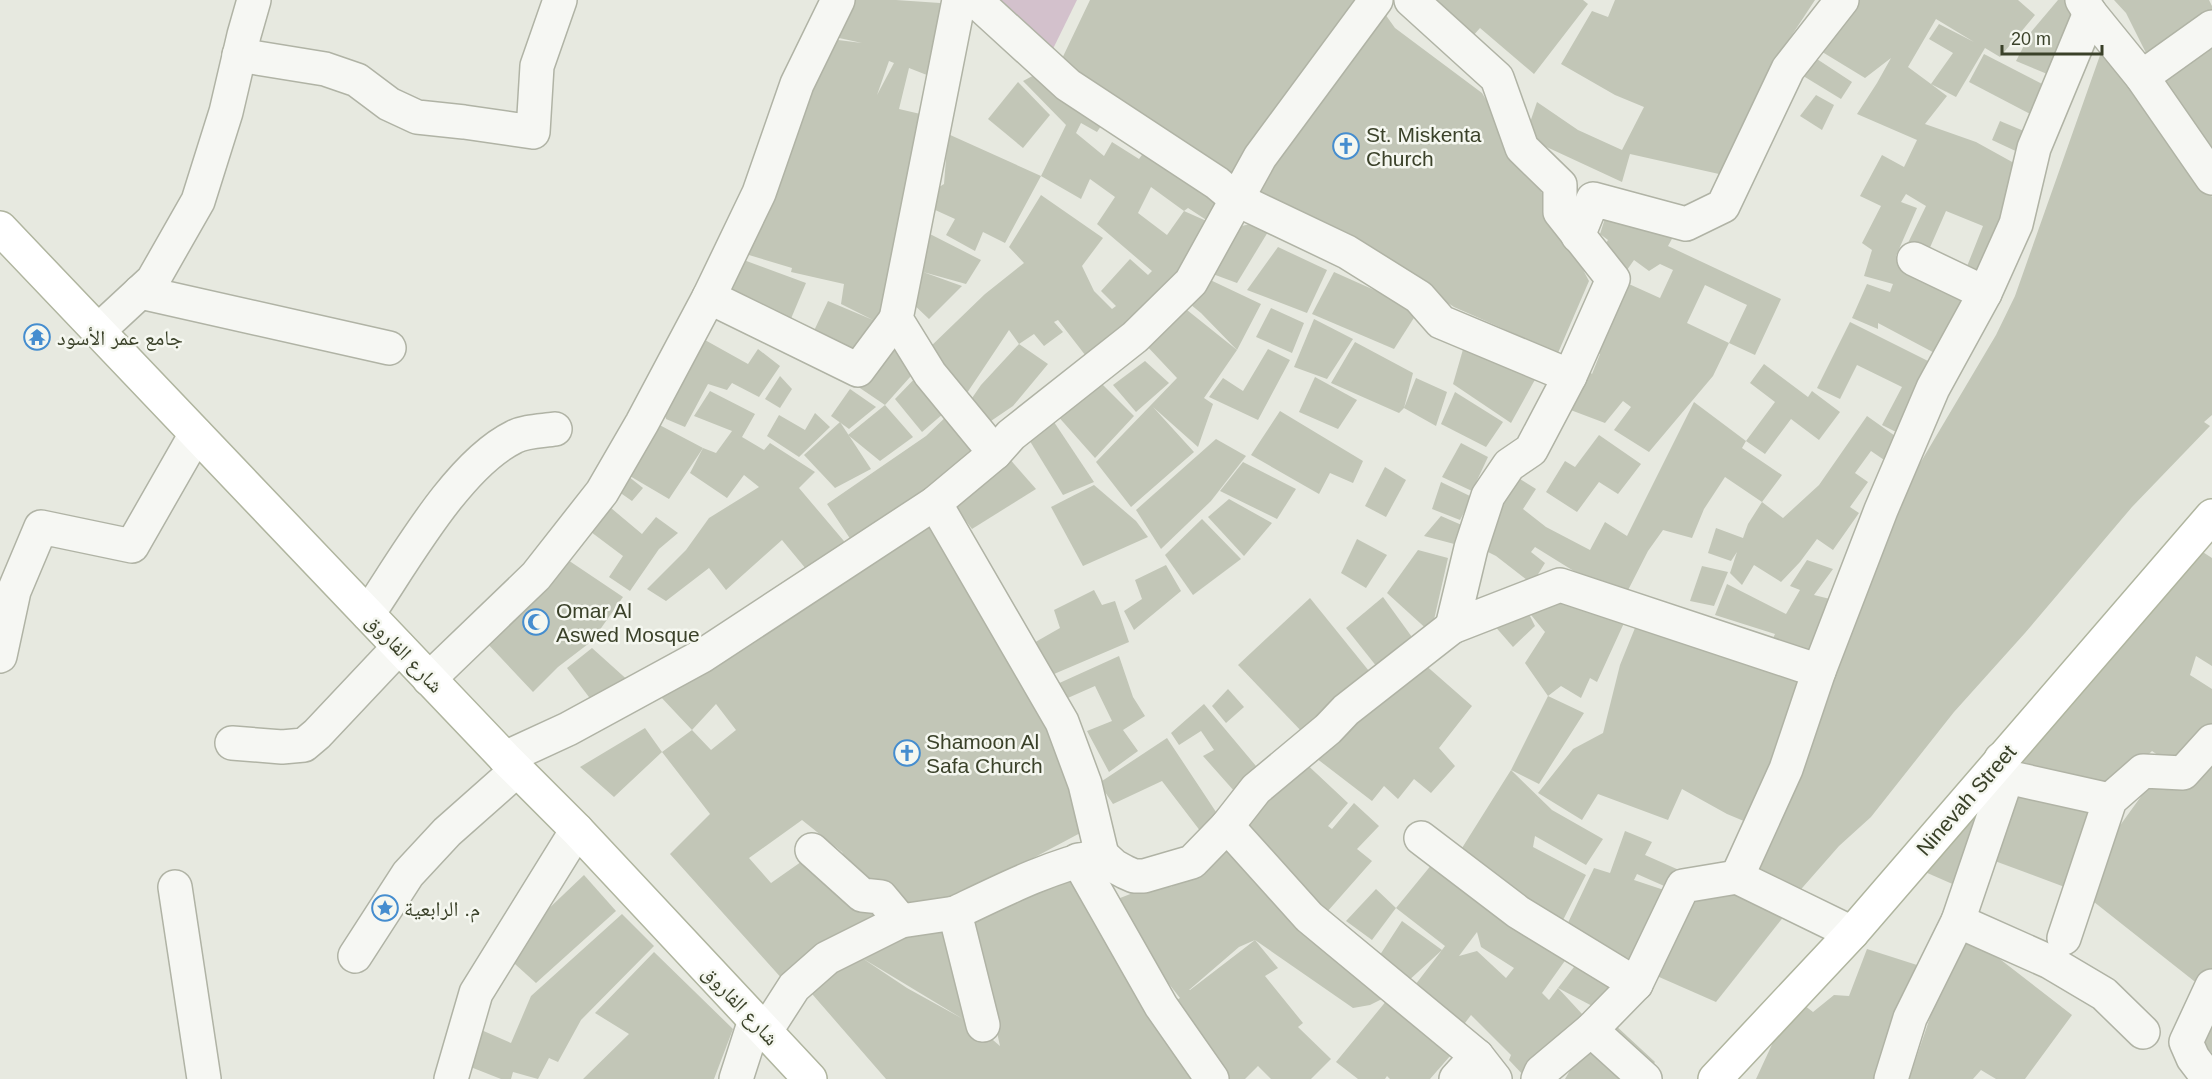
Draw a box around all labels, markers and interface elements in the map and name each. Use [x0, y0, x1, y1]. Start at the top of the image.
scale bar [2002, 18, 2102, 56]
text: 20 m [2011, 29, 2051, 49]
place label: St. Miskenta Church [1366, 123, 1482, 170]
church icon: St. Miskenta Church [1331, 131, 1361, 161]
temple icon: جامع عمر الأسود [22, 322, 52, 352]
place label: جامع عمر الأسود [57, 326, 183, 351]
place label: Omar Al Aswed Mosque [556, 599, 700, 646]
mosque icon: Omar Al Aswed Mosque [521, 607, 551, 637]
street label: شارع الفاروق [360, 609, 448, 698]
place label: Shamoon Al Safa Church [926, 730, 1043, 777]
church icon: Shamoon Al Safa Church [892, 738, 922, 768]
street label: Ninevah Street [1912, 740, 2020, 860]
place icon: م. الرابعية [370, 893, 400, 923]
place label: م. الرابعية [404, 897, 480, 923]
street label: شارع الفاروق [697, 961, 784, 1051]

